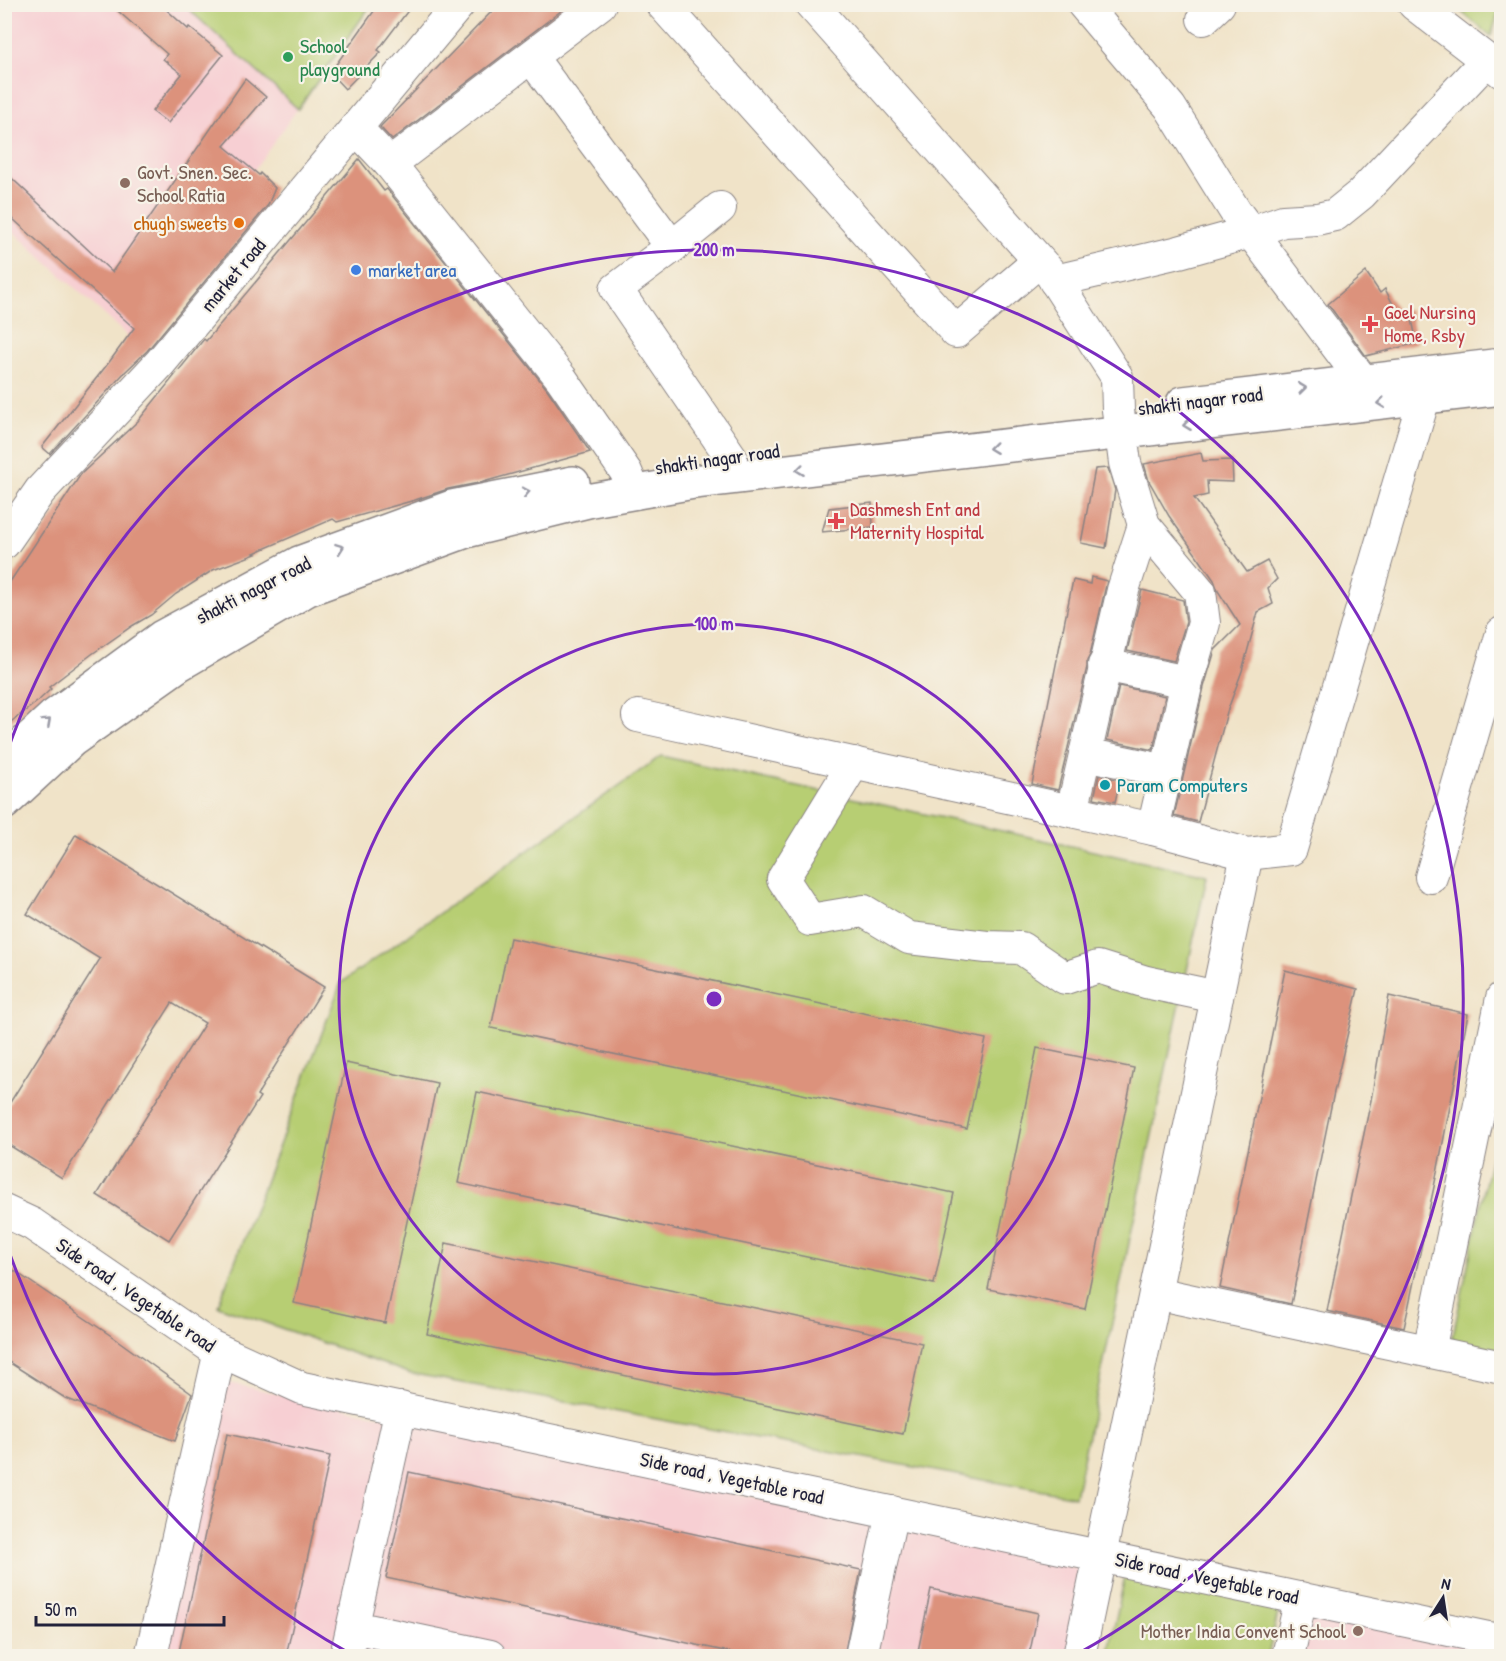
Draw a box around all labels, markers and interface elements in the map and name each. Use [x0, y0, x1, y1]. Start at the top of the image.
place label: School playground [300, 32, 380, 82]
marker: School playground [281, 50, 295, 64]
place label: Govt. Snen. Sec. School Ratia [137, 158, 252, 208]
marker: Govt. Snen. Sec. School Ratia [118, 176, 132, 190]
place label: chugh sweets [133, 209, 227, 236]
marker: chugh sweets [232, 216, 246, 230]
street label: market road [194, 232, 271, 317]
text: 200 m [694, 237, 734, 262]
place label: market area [368, 256, 456, 283]
marker: market area [349, 263, 363, 277]
place label: Goel Nursing Home, Rsby [1384, 298, 1476, 348]
marker: Goel Nursing Home, Rsby [1361, 315, 1379, 333]
street label: shakti nagar road [1136, 379, 1264, 422]
one-way arrow [1297, 383, 1306, 395]
one-way arrow [1376, 396, 1385, 408]
one-way arrow [1183, 418, 1192, 431]
street label: shakti nagar road [653, 436, 781, 481]
one-way arrow [989, 441, 998, 453]
one-way arrow [795, 463, 804, 476]
one-way arrow [521, 486, 531, 499]
place label: Dashmesh Ent and Maternity Hospital [850, 495, 985, 545]
marker: Dashmesh Ent and Maternity Hospital [827, 512, 845, 530]
one-way arrow [334, 543, 345, 556]
street label: shakti nagar road [191, 549, 315, 630]
text: 100 m [694, 611, 734, 636]
one-way arrow [41, 718, 51, 729]
place label: Param Computers [1117, 771, 1248, 798]
marker: Param Computers [1098, 778, 1112, 792]
centre of rings [704, 989, 724, 1009]
street label: Side road , Vegetable road [51, 1231, 221, 1358]
street label: Side road , Vegetable road [638, 1445, 827, 1510]
street label: Side road , Vegetable road [1113, 1545, 1302, 1610]
north arrow [1413, 1568, 1473, 1628]
text: N [1440, 1572, 1453, 1595]
scale bar [36, 1589, 224, 1627]
text: 50 m [45, 1597, 77, 1622]
place label: Mother India Convent School [1141, 1617, 1347, 1644]
marker: Mother India Convent School [1351, 1624, 1365, 1638]

